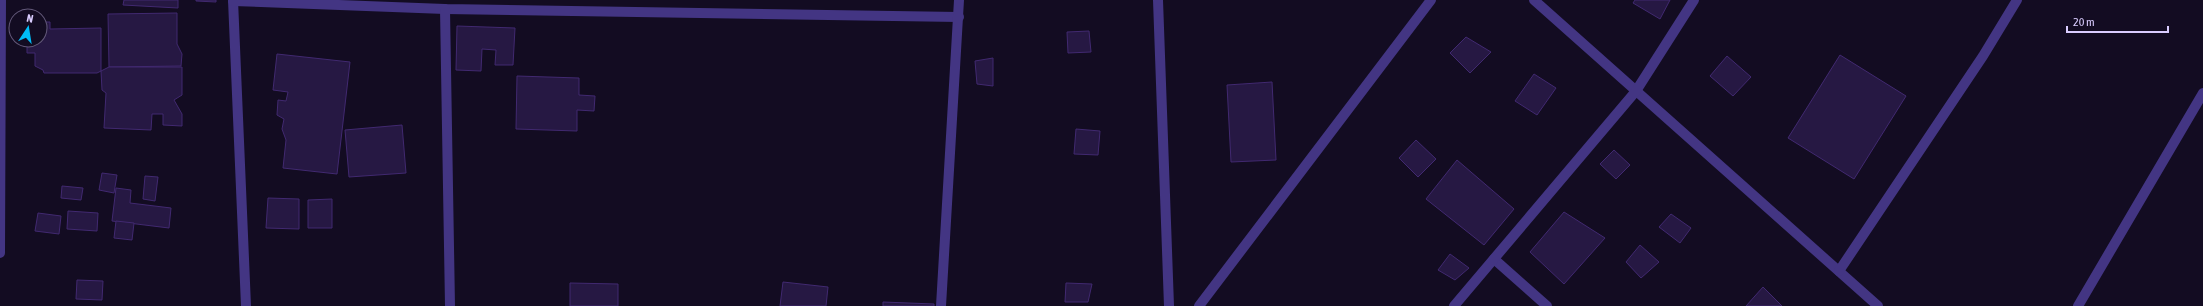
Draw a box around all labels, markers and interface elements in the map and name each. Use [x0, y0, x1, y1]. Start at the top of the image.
north arrow [8, 8, 48, 48]
scale bar [2067, 8, 2168, 34]
text: N [26, 12, 35, 25]
text: 20 m [2073, 15, 2095, 29]

